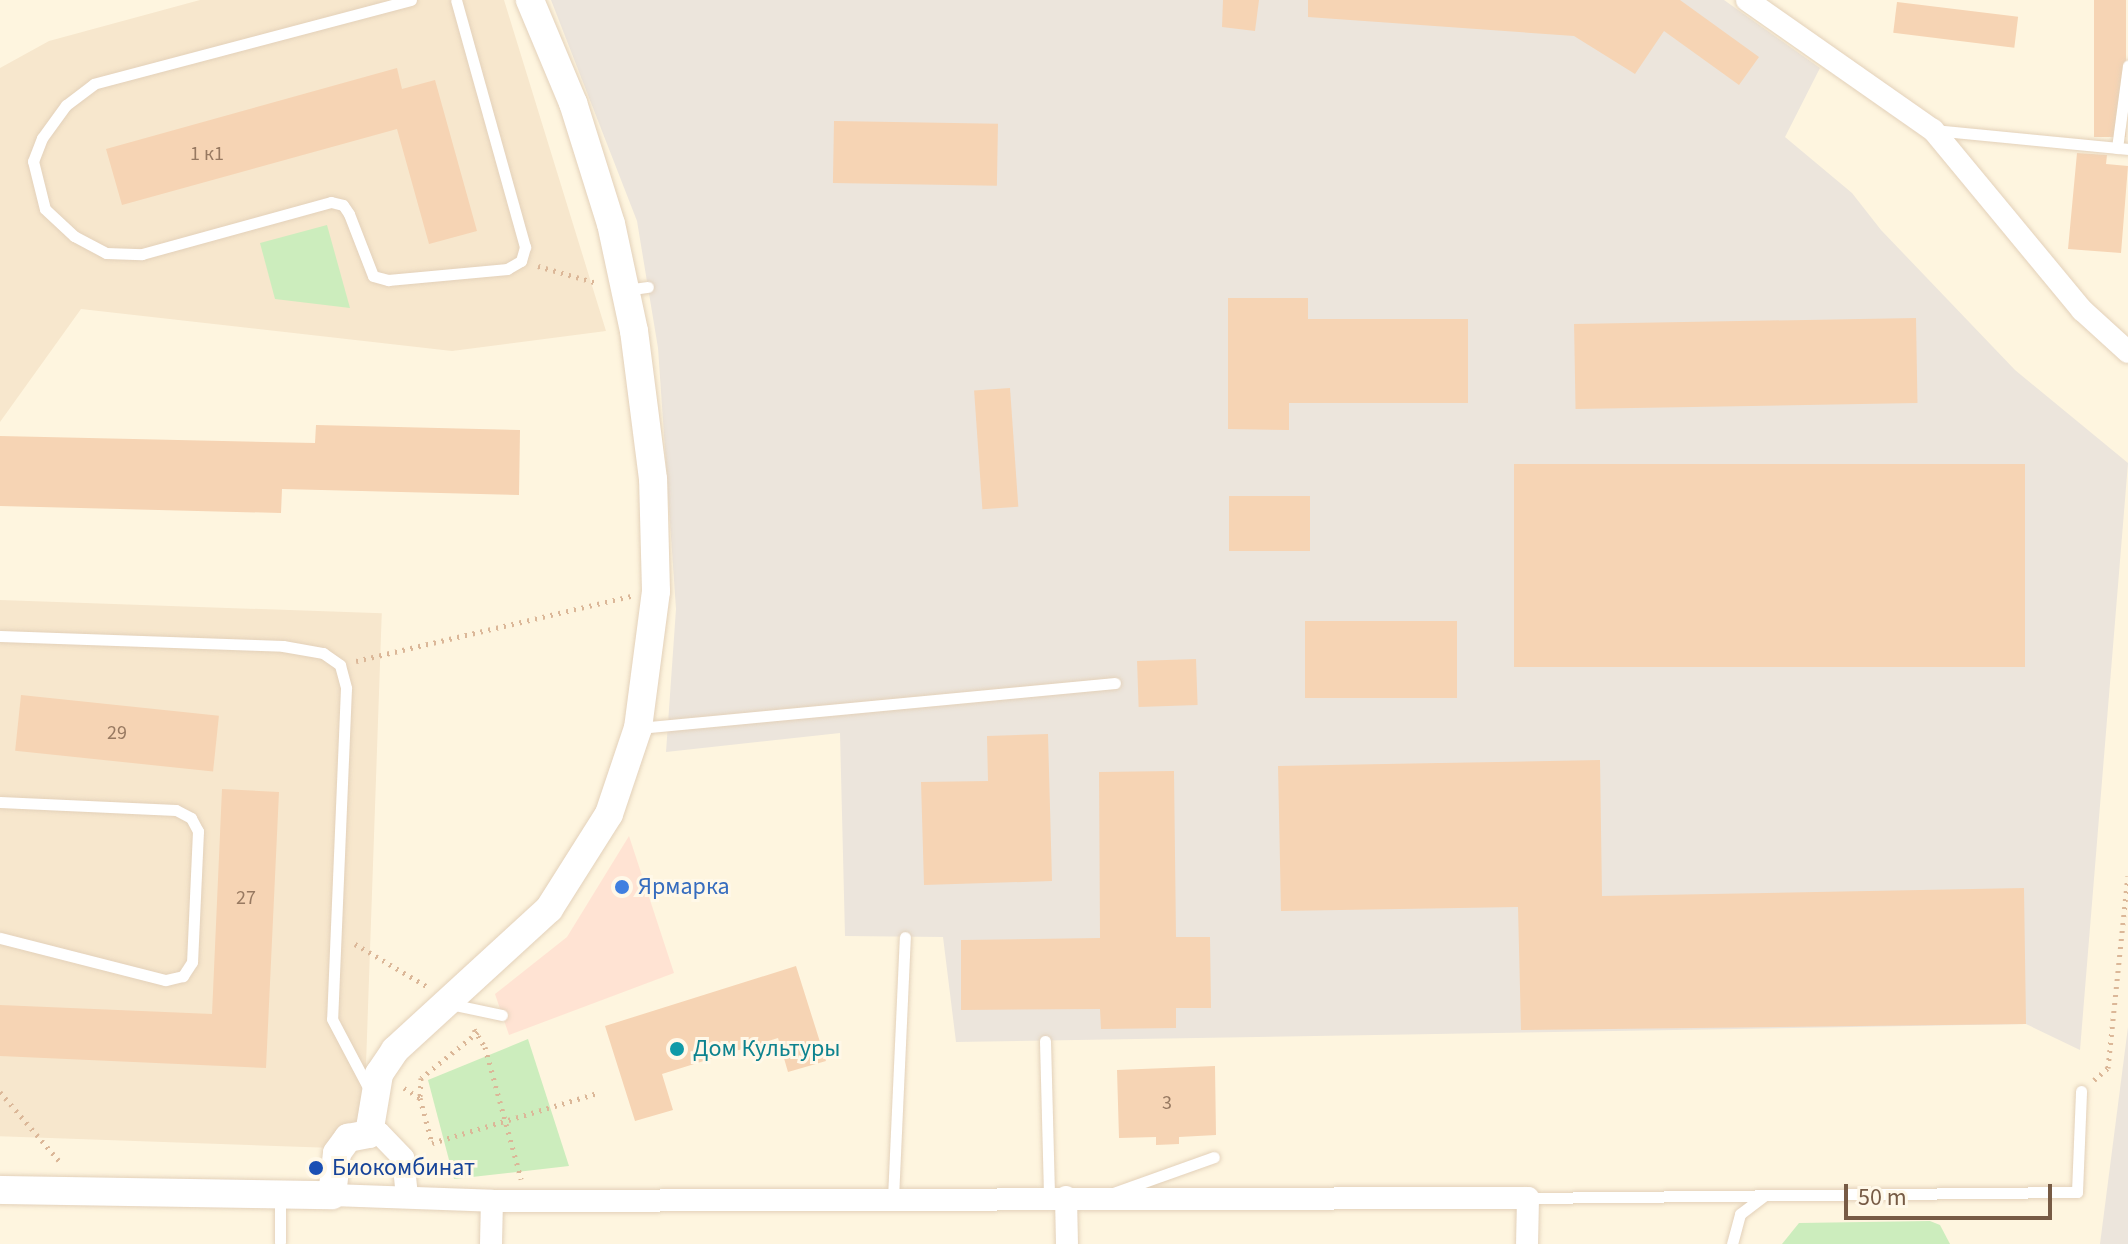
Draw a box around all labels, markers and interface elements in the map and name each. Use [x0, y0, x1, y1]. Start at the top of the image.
house number: 1 к1 [190, 142, 224, 166]
house number: 29 [107, 721, 127, 745]
place label: Ярмарка [638, 873, 730, 901]
marker: Ярмарка [613, 878, 631, 896]
house number: 27 [236, 886, 256, 910]
place label: Дом Культуры [693, 1035, 841, 1063]
marker: Дом Культуры [668, 1040, 686, 1058]
house number: 3 [1162, 1091, 1172, 1115]
place label: Биокомбинат [332, 1154, 475, 1182]
marker: Биокомбинат [307, 1159, 325, 1177]
scale bar [1848, 1168, 2056, 1218]
text: 50 m [1858, 1180, 1907, 1215]

